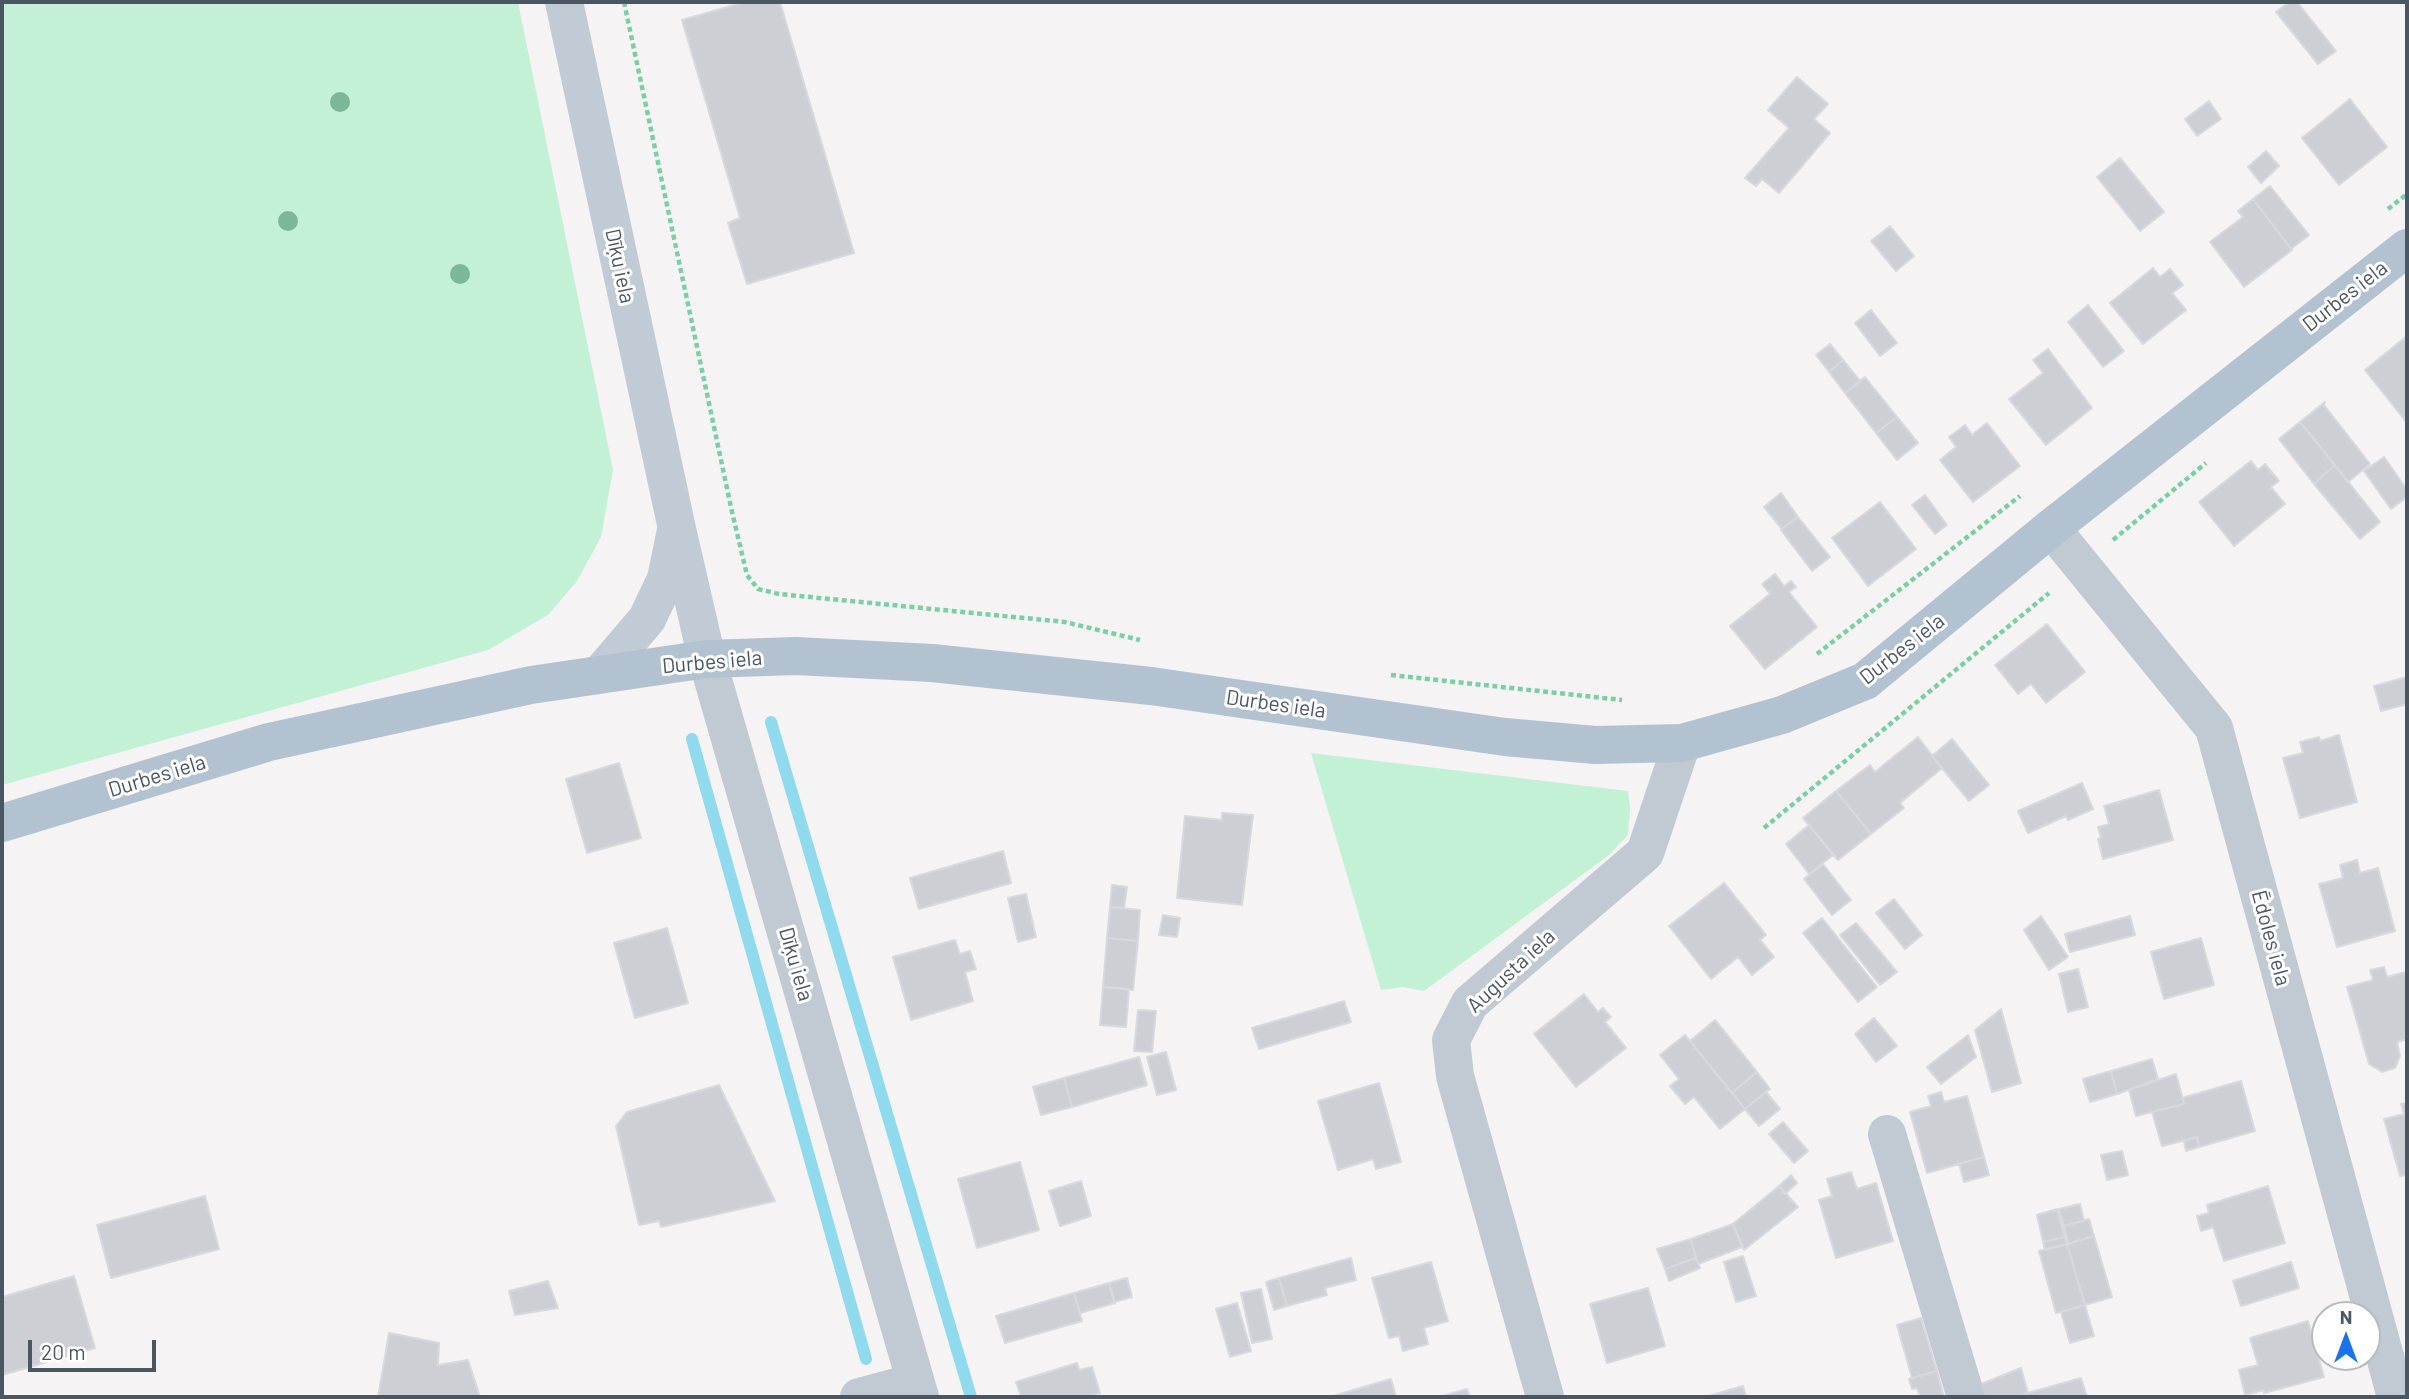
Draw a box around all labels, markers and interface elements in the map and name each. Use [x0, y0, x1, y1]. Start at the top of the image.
street label: Dīķu iela [600, 226, 640, 306]
street label: Durbes iela [2298, 255, 2392, 337]
street label: Durbes iela [1855, 608, 1949, 690]
street label: Durbes iela [661, 645, 763, 679]
street label: Durbes iela [1225, 685, 1327, 723]
street label: Durbes iela [105, 749, 209, 803]
street label: Ēdoles iela [2246, 887, 2296, 989]
street label: Dīķu iela [773, 924, 819, 1004]
street label: Augusta iela [1462, 924, 1560, 1018]
north arrow [2311, 1301, 2381, 1371]
text: N [2340, 1305, 2352, 1328]
scale bar [32, 1326, 159, 1370]
text: 20 m [41, 1339, 86, 1364]

